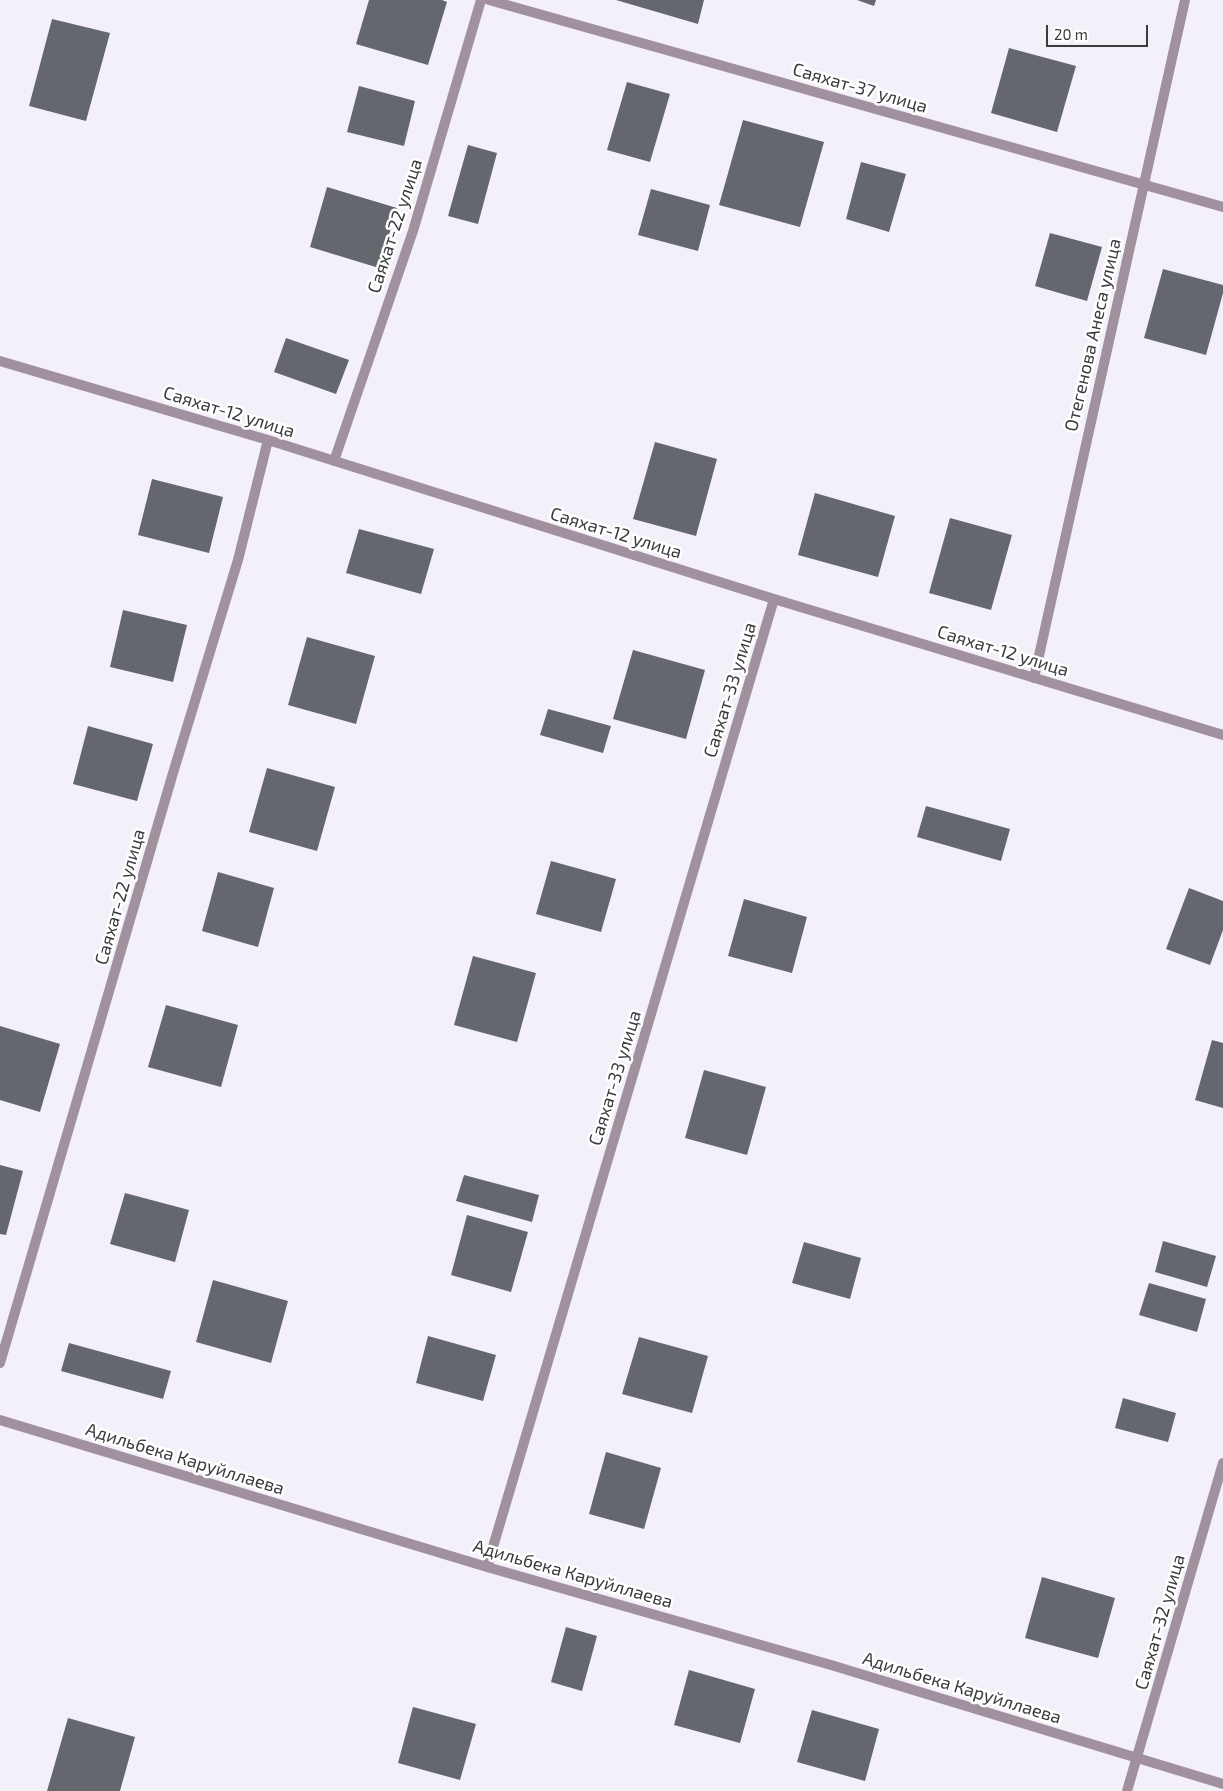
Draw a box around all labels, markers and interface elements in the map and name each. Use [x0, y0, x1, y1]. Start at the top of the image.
scale bar [1048, 15, 1150, 47]
text: 20 m [1054, 25, 1088, 43]
street label: Саяхат-37 улица [790, 58, 930, 118]
street label: Саяхат-22 улица [363, 156, 427, 296]
street label: Отегенова Анеса улица [1060, 236, 1126, 434]
street label: Саяхат-12 улица [161, 382, 297, 442]
street label: Саяхат-12 улица [548, 503, 684, 563]
street label: Саяхат-33 улица [699, 620, 761, 760]
street label: Саяхат-12 улица [935, 621, 1071, 681]
street label: Саяхат-22 улица [90, 827, 150, 967]
street label: Саяхат-33 улица [584, 1008, 646, 1148]
street label: Адильбека Каруйллаева [83, 1418, 287, 1500]
street label: Адильбека Каруйллаева [471, 1535, 675, 1613]
street label: Саяхат-32 улица [1130, 1552, 1190, 1692]
street label: Адильбека Каруйллаева [860, 1647, 1064, 1729]

